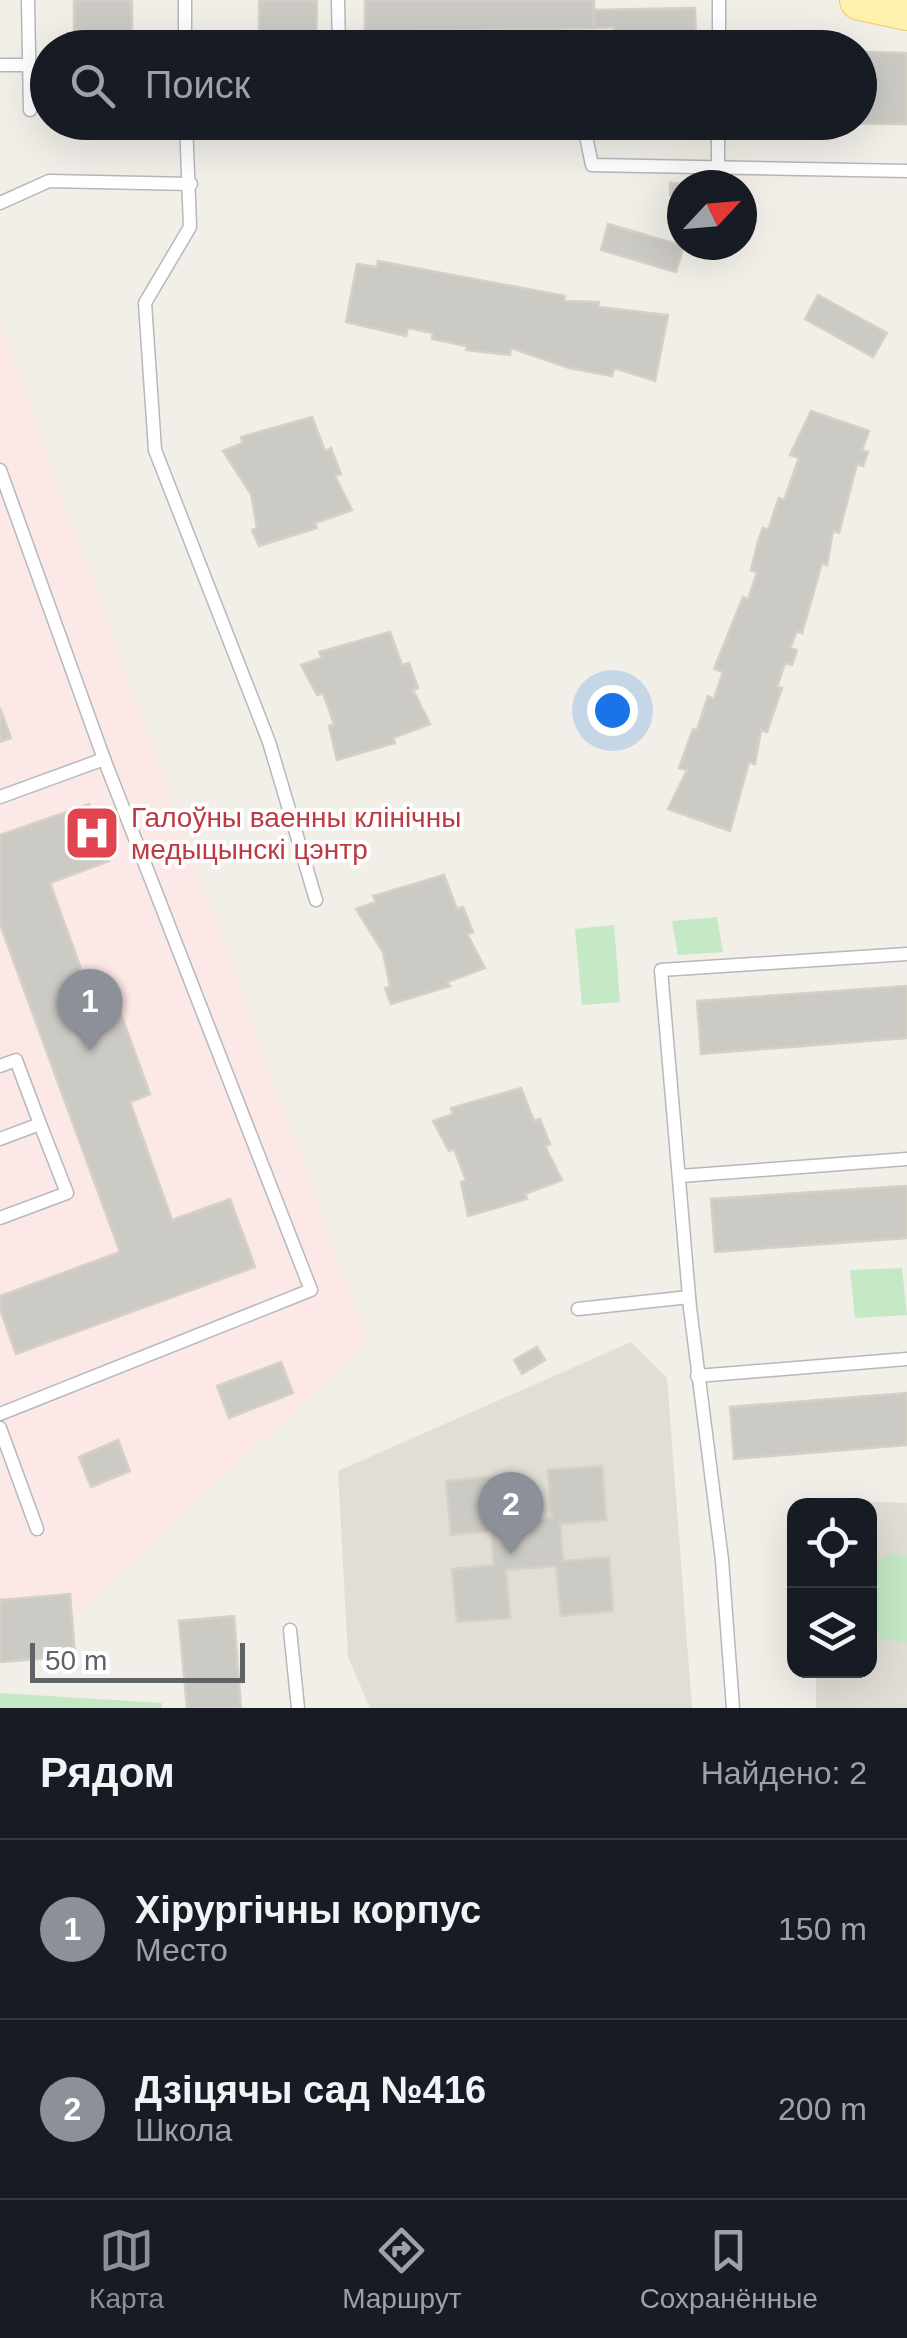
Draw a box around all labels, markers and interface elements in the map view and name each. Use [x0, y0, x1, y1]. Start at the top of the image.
search box [30, 30, 877, 140]
icon: search [65, 58, 120, 113]
text: Поиск [145, 64, 250, 106]
north arrow [667, 170, 757, 260]
your location [587, 685, 638, 736]
place label: Галоўны ваенны клінічны медыцынскі цэнтр [131, 802, 461, 865]
hospital icon: Галоўны ваенны клінічны медыцынскі цэнтр [62, 803, 122, 863]
pin: 1 [58, 968, 122, 1051]
pin: 2 [478, 1472, 544, 1554]
map controls [787, 1498, 877, 1678]
button: locate [787, 1498, 877, 1588]
button: layers [787, 1588, 877, 1678]
scale bar [30, 1638, 245, 1682]
text: 50 m [45, 1645, 107, 1676]
text: Рядом [40, 1749, 175, 1796]
text: Найдено: 2 [701, 1755, 867, 1791]
text: Хірургічны корпус [135, 1889, 481, 1931]
text: 1 [64, 1911, 81, 1947]
text: 150 m [778, 1911, 867, 1947]
text: Место [135, 1932, 228, 1968]
text: Дзіцячы сад №416 [135, 2069, 486, 2111]
text: 2 [64, 2091, 81, 2127]
text: 200 m [778, 2091, 867, 2127]
text: Школа [135, 2112, 232, 2148]
tab: Карта [89, 2223, 164, 2315]
tab: Маршрут [342, 2223, 461, 2315]
tab: Сохранённые [640, 2223, 818, 2315]

